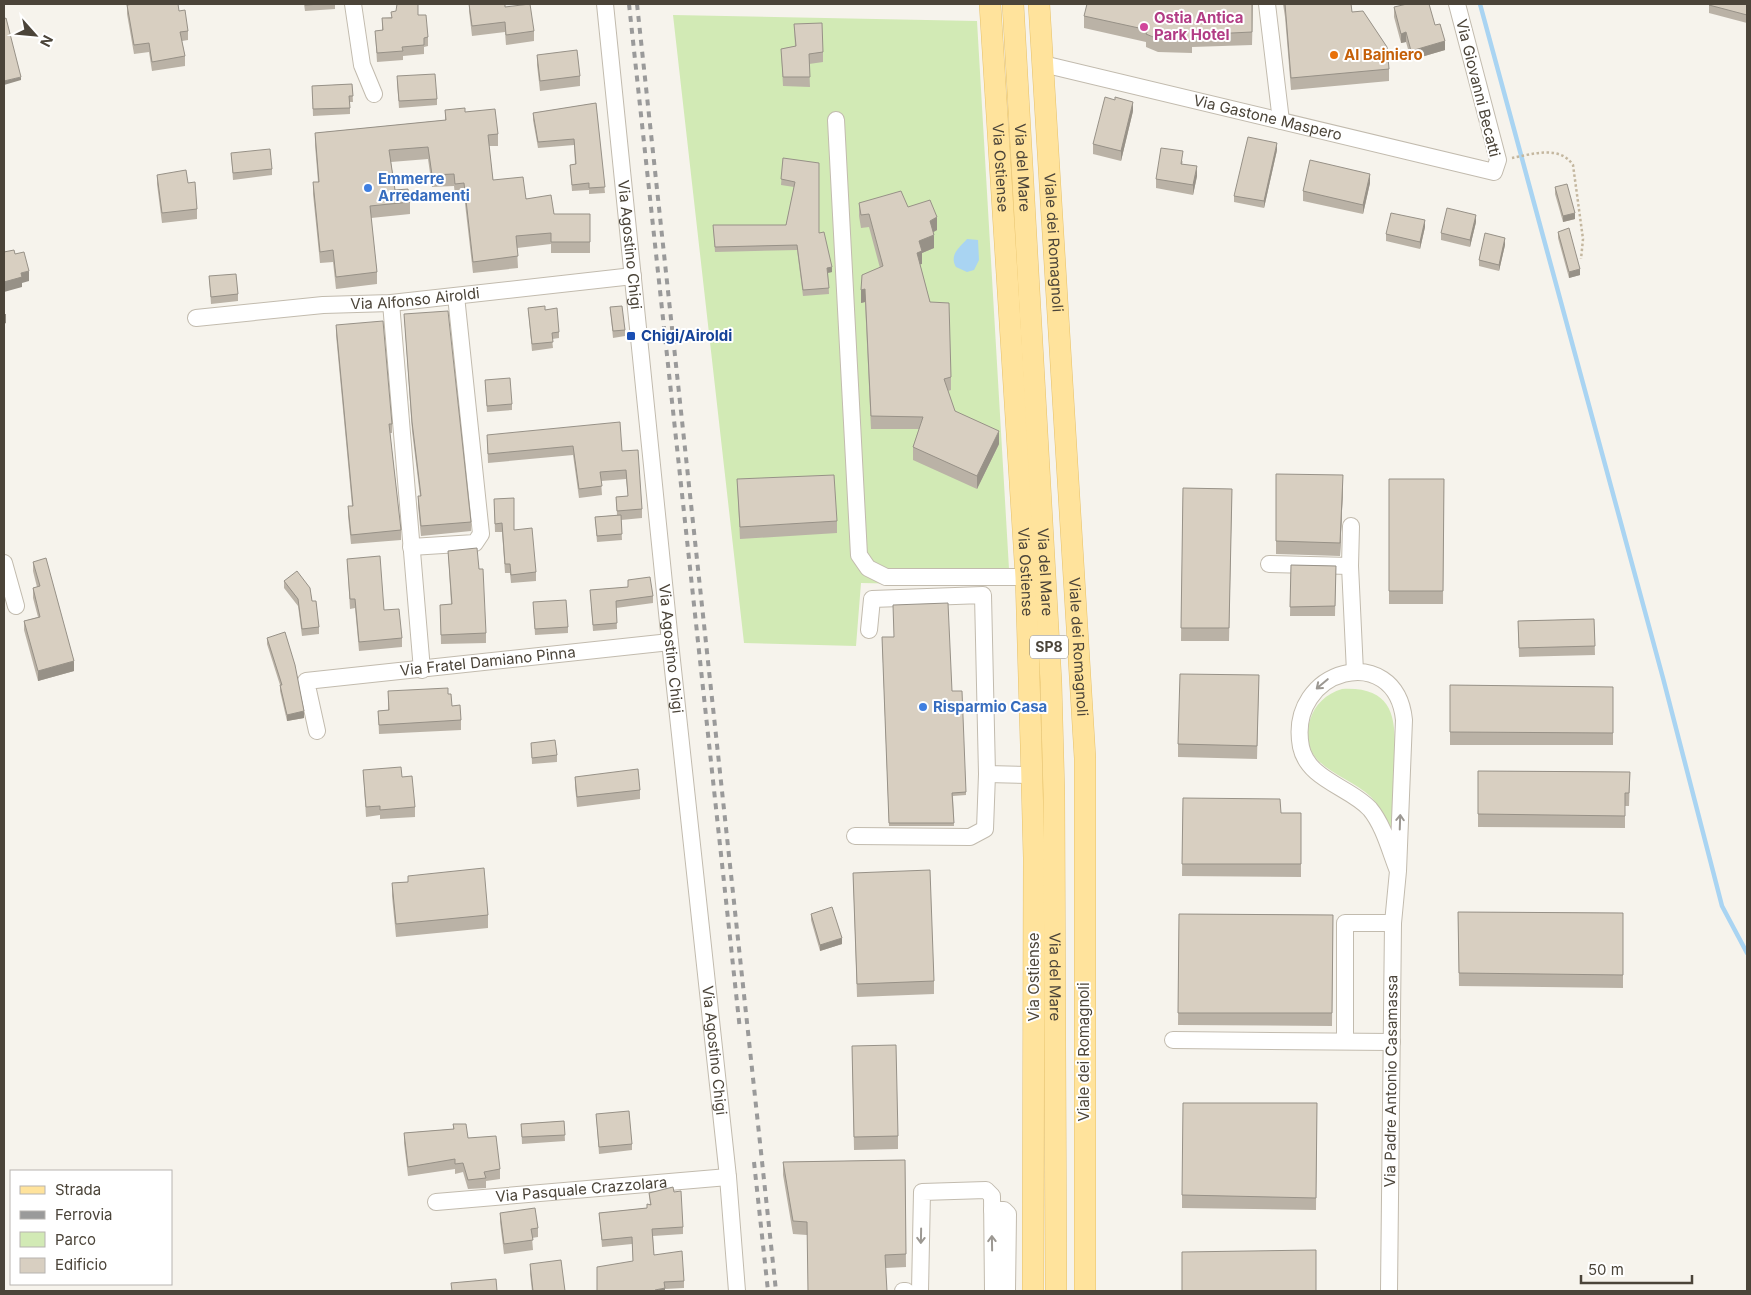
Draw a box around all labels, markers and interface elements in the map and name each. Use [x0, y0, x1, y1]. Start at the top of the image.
place label: Ostia Antica Park Hotel [1154, 8, 1244, 44]
north arrow [10, 10, 60, 60]
street label: Via Giovanni Becatti [1452, 17, 1505, 159]
marker: Ostia Antica Park Hotel [1138, 21, 1150, 33]
text: N [37, 33, 57, 50]
place label: Al Bajniero [1344, 45, 1423, 64]
marker: Al Bajniero [1328, 49, 1340, 61]
street label: Via Gastone Maspero [1192, 90, 1344, 144]
street label: Via Ostiense [989, 123, 1013, 213]
street label: Via del Mare [1011, 123, 1035, 212]
place label: Emmerre Arredamenti [378, 169, 470, 205]
street label: Viale dei Romagnoli [1040, 172, 1068, 313]
street label: Via Agostino Chigi [614, 179, 646, 310]
marker: Emmerre Arredamenti [362, 182, 374, 194]
street label: Via Alfonso Airoldi [350, 283, 481, 313]
place label: Chigi/Airoldi [641, 326, 732, 345]
marker: Chigi/Airoldi [625, 330, 637, 342]
street label: Via Ostiense [1014, 527, 1037, 617]
street label: Via del Mare [1033, 527, 1057, 617]
street label: Viale dei Romagnoli [1065, 577, 1092, 717]
street label: Via Agostino Chigi [655, 583, 688, 714]
road number: SP8 [1030, 636, 1068, 659]
street label: Via Fratel Damiano Pinna [399, 642, 576, 680]
one-way arrow [1315, 678, 1328, 690]
place label: Risparmio Casa [933, 697, 1047, 716]
marker: Risparmio Casa [917, 701, 929, 713]
one-way arrow [1396, 814, 1405, 830]
street label: Via Ostiense [1024, 933, 1043, 1021]
street label: Via del Mare [1046, 933, 1065, 1021]
street label: Via Padre Antonio Casamassa [1380, 975, 1401, 1187]
street label: Viale dei Romagnoli [1074, 982, 1093, 1122]
street label: Via Agostino Chigi [698, 985, 731, 1116]
legend [10, 1170, 172, 1285]
street label: Via Pasquale Crazzolara [495, 1172, 668, 1206]
text: Strada [55, 1180, 101, 1199]
text: Ferrovia [55, 1205, 112, 1224]
one-way arrow [917, 1228, 926, 1244]
text: Parco [55, 1230, 96, 1249]
one-way arrow [987, 1235, 997, 1251]
scale bar [1581, 1252, 1692, 1284]
text: Edificio [55, 1255, 107, 1274]
text: 50 m [1588, 1260, 1624, 1279]

